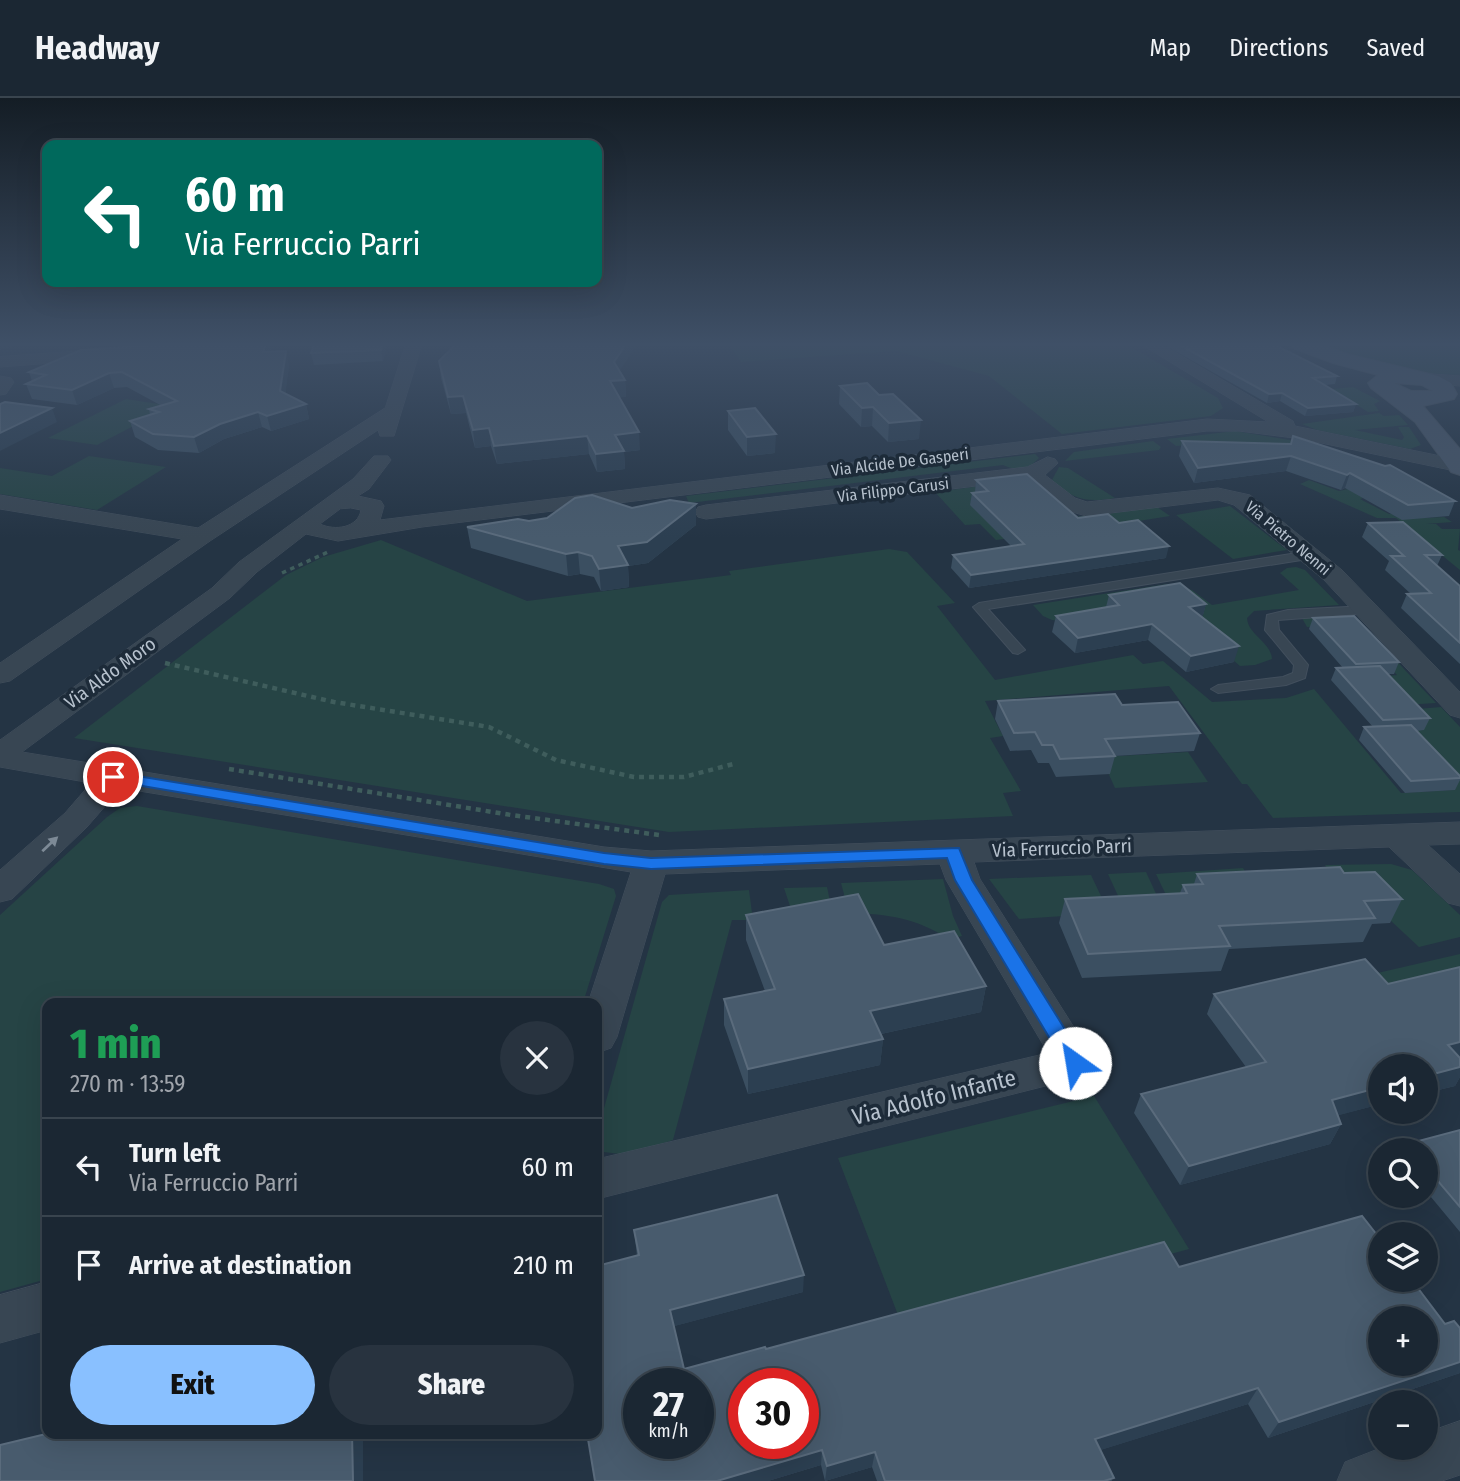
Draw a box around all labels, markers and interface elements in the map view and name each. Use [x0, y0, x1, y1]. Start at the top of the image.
text: Headway [35, 28, 159, 68]
text: Map [1150, 34, 1191, 62]
text: Directions [1229, 34, 1328, 62]
text: Saved [1366, 34, 1425, 62]
text: 60 m [185, 165, 285, 224]
icon: left [70, 168, 161, 259]
text: Via Ferruccio Parri [185, 225, 421, 263]
street label: Via Alcide De Gasperi [830, 444, 970, 480]
street label: Via Filippo Carusi [836, 474, 950, 506]
street label: Via Pietro Nenni [1242, 497, 1334, 579]
street label: Via Aldo Moro [60, 632, 160, 714]
pin [83, 747, 143, 807]
icon: arrive [94, 758, 132, 796]
street label: Via Ferruccio Parri [992, 834, 1132, 862]
one-way arrow [41, 837, 58, 853]
text: 1 min [70, 1019, 161, 1069]
button: close [500, 1021, 574, 1095]
position arrow [1038, 1026, 1112, 1100]
map controls [1368, 1054, 1438, 1460]
button: sound [1368, 1054, 1438, 1124]
street label: Via Adolfo Infante [849, 1063, 1019, 1131]
text: 270 m · 13:59 [70, 1070, 186, 1098]
text: Turn left [129, 1138, 221, 1169]
button: search [1368, 1138, 1438, 1208]
icon: left [70, 1148, 108, 1186]
text: 60 m [521, 1152, 574, 1183]
text: Via Ferruccio Parri [129, 1169, 298, 1197]
button: layers [1368, 1222, 1438, 1292]
icon: arrive [70, 1246, 108, 1284]
text: Arrive at destination [129, 1250, 352, 1281]
text: 210 m [513, 1250, 574, 1281]
button: + [1368, 1306, 1438, 1376]
button: Exit [70, 1345, 315, 1425]
button: Share [329, 1345, 574, 1425]
speed limit sign: 30 [728, 1368, 819, 1459]
text: 27 [653, 1383, 684, 1425]
button: − [1368, 1390, 1438, 1460]
text: km/h [648, 1420, 689, 1442]

